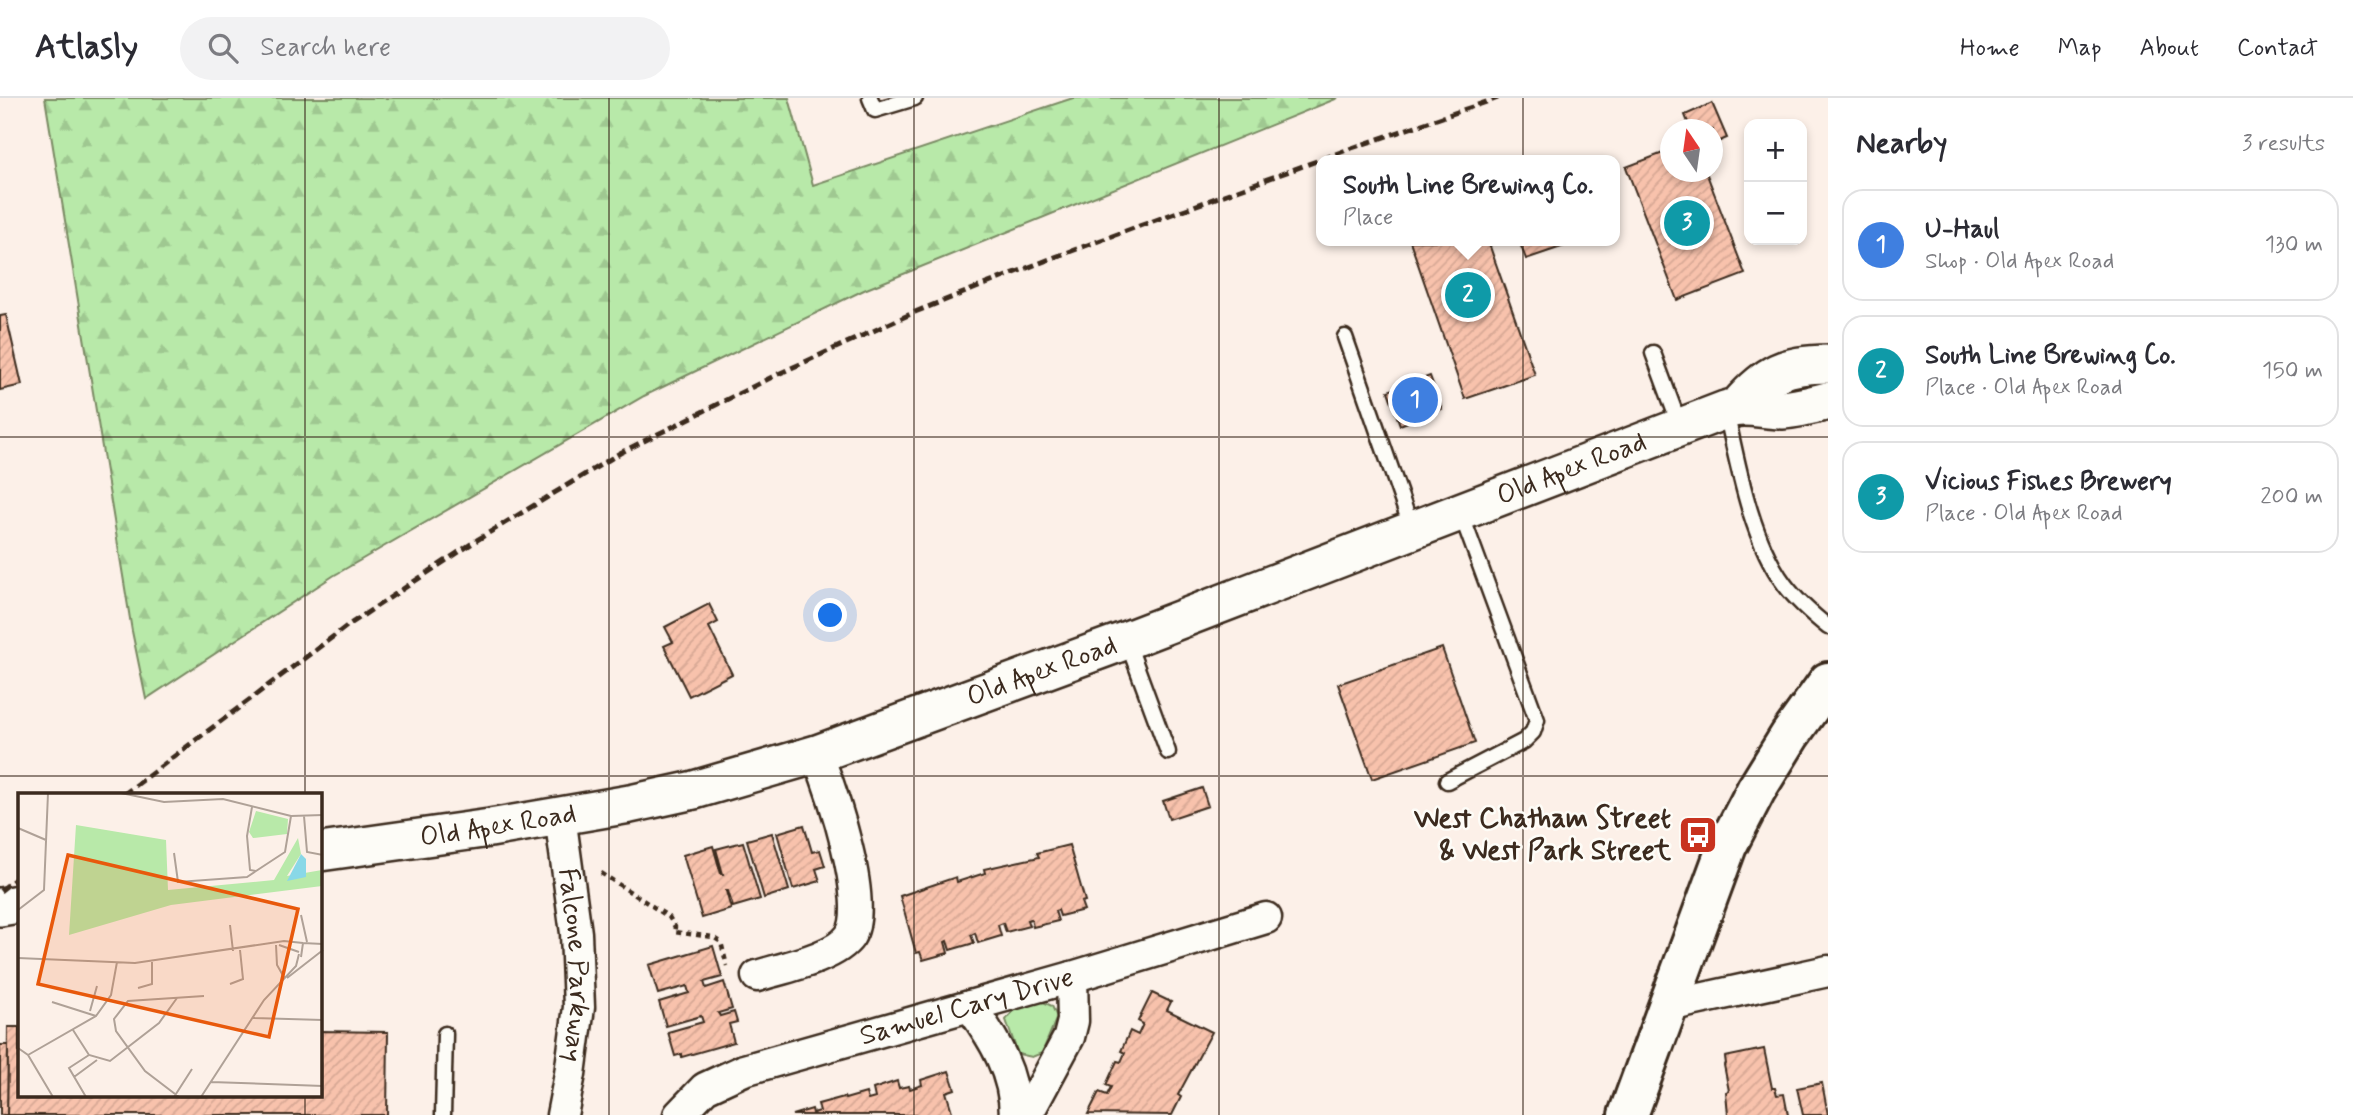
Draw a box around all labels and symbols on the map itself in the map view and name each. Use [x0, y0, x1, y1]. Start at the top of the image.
north arrow [1660, 119, 1723, 182]
pin: 3 [1664, 197, 1710, 249]
pin: 2 [1445, 269, 1491, 321]
pin: 1 [1392, 374, 1438, 426]
street label: Old Apex Road [1491, 423, 1652, 515]
your location [813, 598, 847, 632]
street label: Old Apex Road [962, 627, 1122, 716]
inset map [18, 793, 322, 1098]
street label: Old Apex Road [418, 795, 579, 856]
place label: West Chatham Street & West Park Street [1414, 801, 1672, 870]
bus stop icon: West Chatham Street & West Park Street [1677, 814, 1719, 856]
street label: Falcone Parkway [549, 866, 598, 1064]
street label: Samuel Cary Drive [856, 959, 1078, 1055]

